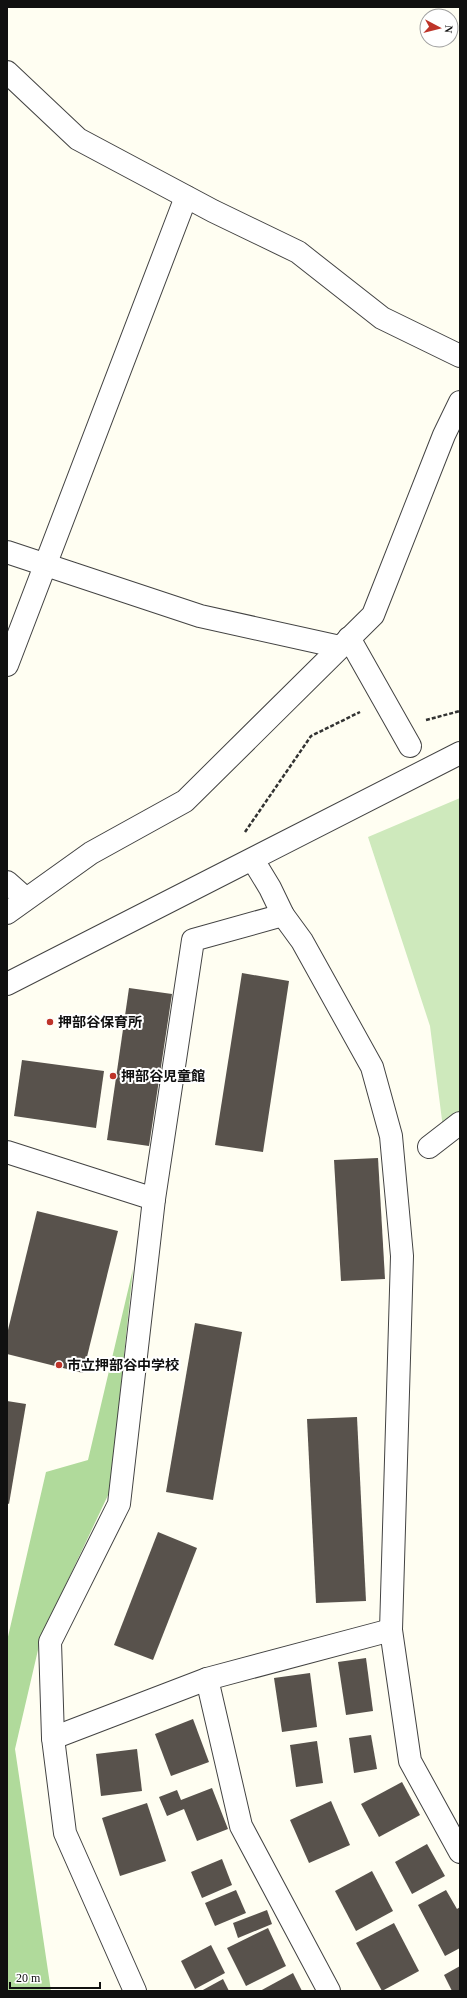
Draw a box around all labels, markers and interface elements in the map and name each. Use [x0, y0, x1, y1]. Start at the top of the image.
north arrow [419, 8, 459, 48]
text: N [442, 25, 455, 34]
place label: 押部谷保育所 [58, 1015, 142, 1030]
marker: 押部谷保育所 [45, 1017, 55, 1027]
place label: 押部谷児童館 [121, 1069, 205, 1084]
marker: 押部谷児童館 [108, 1071, 118, 1081]
place label: 市立押部谷中学校 [67, 1358, 179, 1373]
marker: 市立押部谷中学校 [54, 1360, 64, 1370]
scale bar [10, 1964, 100, 1990]
text: 20 m [16, 1971, 41, 1985]

